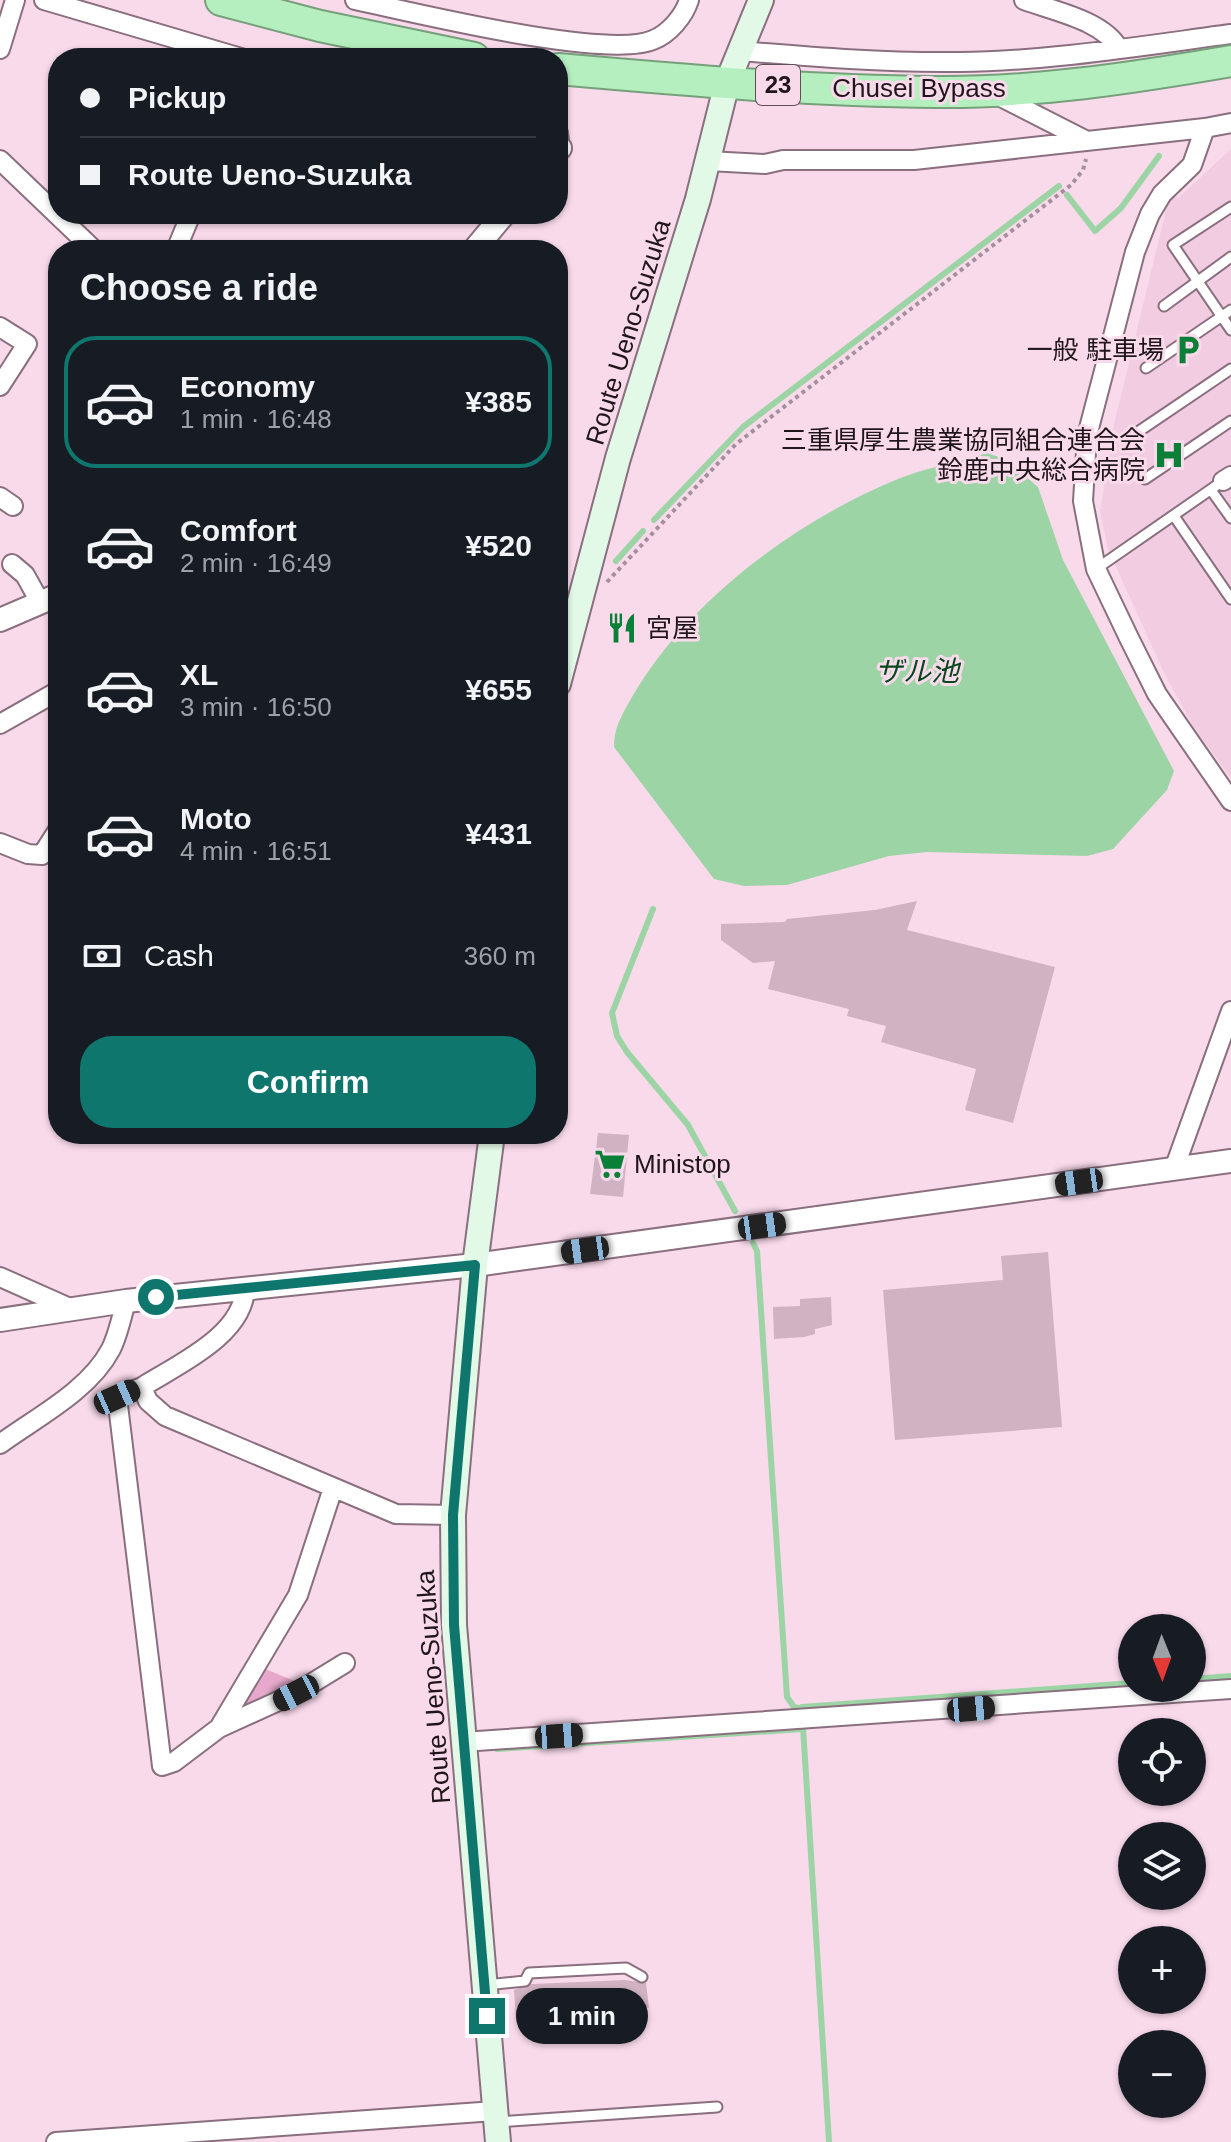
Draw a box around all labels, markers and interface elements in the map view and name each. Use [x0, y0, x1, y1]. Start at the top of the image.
road number: 23 [756, 65, 800, 105]
street label: Chusei Bypass [832, 73, 1006, 103]
text: Pickup [128, 81, 226, 114]
text: Route Ueno-Suzuka [128, 158, 411, 191]
street label: Route Ueno-Suzuka [579, 215, 677, 448]
text: Choose a ride [80, 267, 318, 308]
parking icon: 一般 駐車場 [1171, 333, 1205, 367]
place label: 一般 駐車場 [1027, 335, 1164, 365]
icon: car [84, 366, 156, 438]
text: Economy [180, 370, 315, 403]
text: ¥385 [465, 385, 532, 418]
text: 1 min · 16:48 [180, 404, 332, 434]
place label: 三重県厚生農業協同組合連合会 鈴鹿中央総合病院 [781, 425, 1145, 485]
hospital icon: 三重県厚生農業協同組合連合会 鈴鹿中央総合病院 [1152, 438, 1186, 472]
icon: car [84, 510, 156, 582]
text: Comfort [180, 514, 297, 547]
text: ¥520 [465, 529, 532, 562]
text: 2 min · 16:49 [180, 548, 332, 578]
restaurant icon: 宮屋 [605, 611, 639, 645]
place label: 宮屋 [646, 613, 698, 643]
icon: car [84, 654, 156, 726]
water label: ザル池 [875, 656, 962, 687]
text: XL [180, 658, 218, 691]
text: ¥655 [465, 673, 532, 706]
text: 3 min · 16:50 [180, 692, 332, 722]
icon: car [84, 798, 156, 870]
text: Moto [180, 802, 252, 835]
text: ¥431 [465, 817, 532, 850]
text: 4 min · 16:51 [180, 836, 332, 866]
icon: cash [80, 934, 124, 978]
text: Cash [144, 939, 214, 972]
text: 360 m [464, 941, 536, 971]
button: Confirm [80, 1036, 536, 1128]
supermarket icon: Ministop [593, 1147, 627, 1181]
place label: Ministop [634, 1149, 731, 1179]
car [1054, 1167, 1104, 1197]
car [737, 1211, 787, 1241]
car [560, 1235, 610, 1265]
route start [138, 1279, 174, 1315]
car [90, 1376, 144, 1418]
street label: Route Ueno-Suzuka [410, 1569, 456, 1805]
north arrow [1118, 1614, 1206, 1702]
map controls [1118, 1614, 1206, 2118]
car [269, 1671, 323, 1715]
car [946, 1695, 996, 1723]
button: locate [1118, 1718, 1206, 1806]
car [534, 1722, 584, 1750]
button: layers [1118, 1822, 1206, 1910]
button: + [1118, 1926, 1206, 2014]
callout: 1 min [515, 1988, 647, 2044]
route end [469, 1998, 505, 2034]
text: 1 min [548, 2001, 616, 2031]
button: − [1118, 2030, 1206, 2118]

